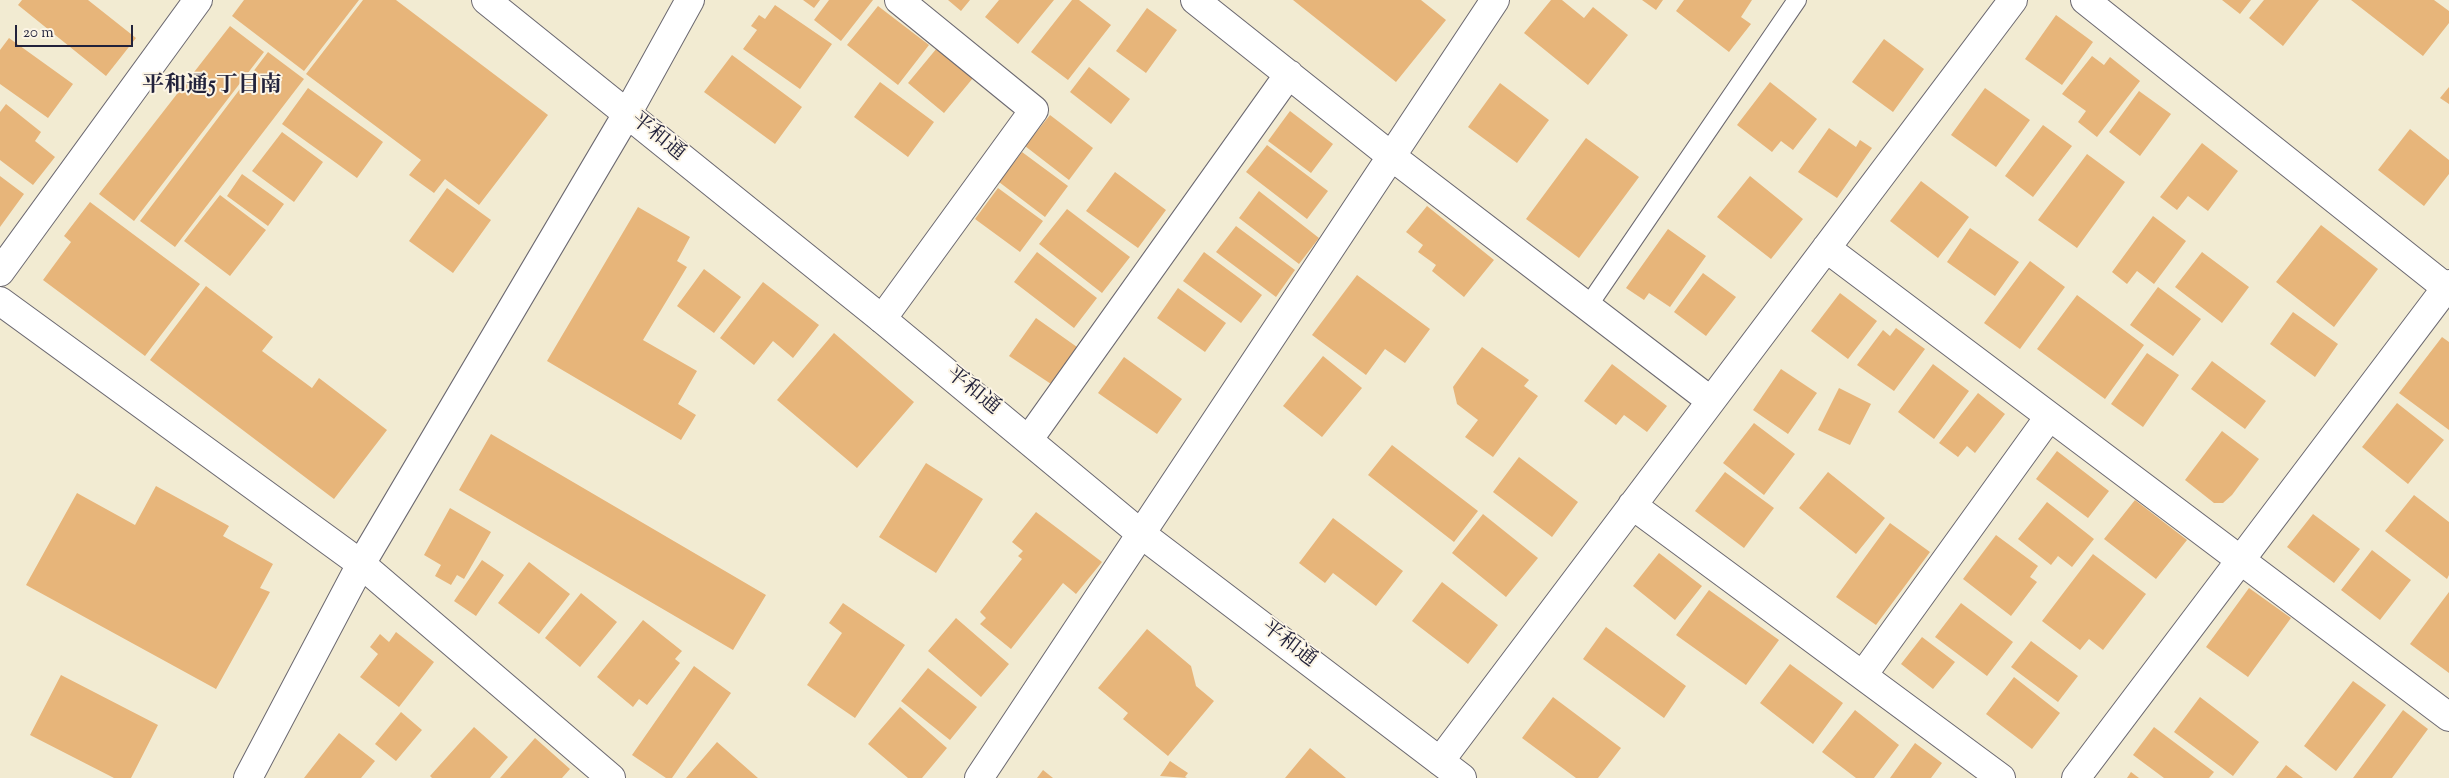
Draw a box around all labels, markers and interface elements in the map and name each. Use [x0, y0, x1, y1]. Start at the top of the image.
scale bar [18, 15, 135, 47]
text: 20 m [23, 23, 54, 44]
district label: 平和通5丁目南 [142, 74, 282, 100]
street label: 平和通 [625, 108, 689, 168]
street label: 平和通 [940, 362, 1004, 422]
street label: 平和通 [1255, 616, 1321, 674]

